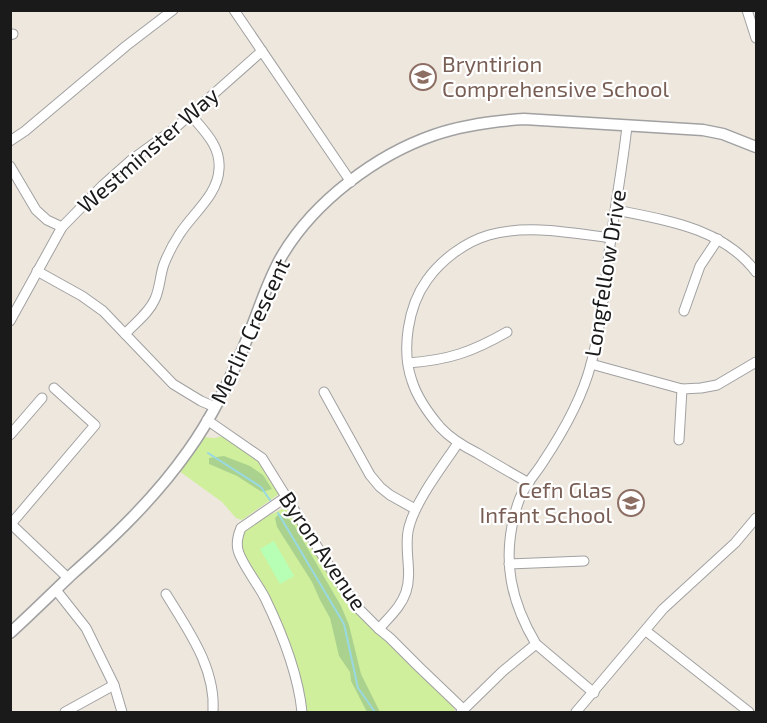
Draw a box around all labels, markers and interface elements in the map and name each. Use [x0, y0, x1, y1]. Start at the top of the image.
place label: Bryntirion Comprehensive School [442, 50, 670, 101]
school or university icon: Bryntirion Comprehensive School [408, 62, 438, 92]
street label: Westminster Way [72, 81, 223, 217]
street label: Longfellow Drive [578, 187, 630, 358]
street label: Merlin Crescent [204, 254, 294, 407]
place label: Cefn Glas Infant School [480, 476, 612, 527]
street label: Byron Avenue [275, 486, 373, 615]
school or university icon: Cefn Glas Infant School [616, 488, 646, 518]

